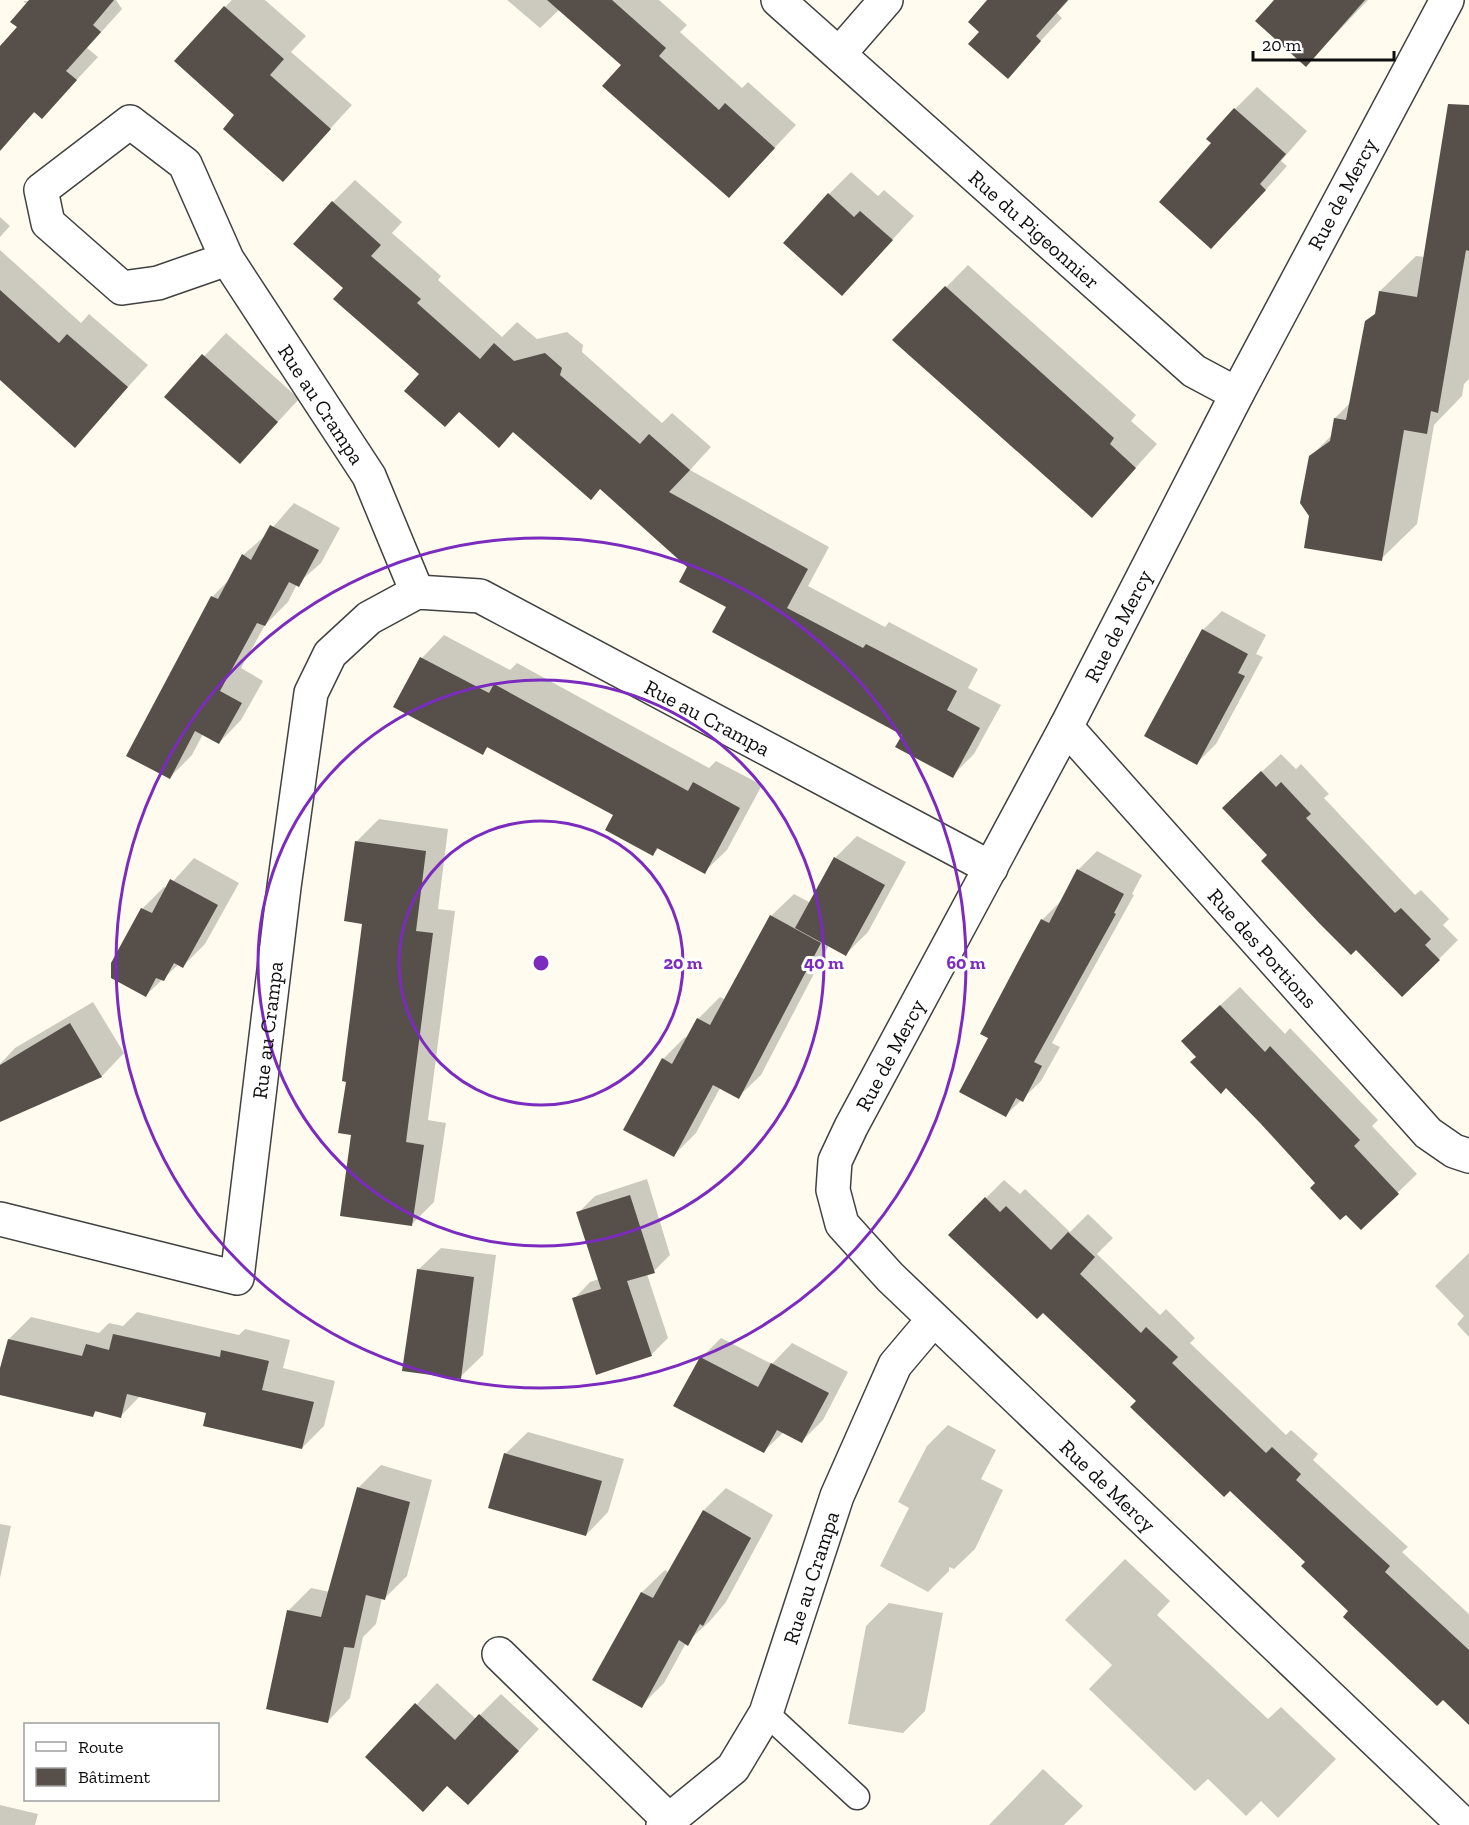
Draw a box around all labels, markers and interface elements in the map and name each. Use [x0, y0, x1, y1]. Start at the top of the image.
scale bar [1253, 24, 1394, 62]
text: 20 m [1262, 34, 1302, 56]
street label: Rue de Mercy [1302, 134, 1382, 254]
street label: Rue du Pigeonnier [964, 164, 1105, 294]
street label: Rue au Crampa [274, 339, 370, 469]
street label: Rue de Mercy [1079, 565, 1157, 686]
street label: Rue au Crampa [641, 674, 775, 761]
street label: Rue des Portions [1203, 883, 1323, 1013]
text: 20 m [663, 952, 703, 974]
text: 40 m [804, 952, 844, 974]
text: 60 m [946, 952, 986, 974]
centre of rings [531, 953, 551, 973]
street label: Rue au Crampa [246, 960, 287, 1100]
street label: Rue de Mercy [850, 995, 930, 1115]
street label: Rue de Mercy [1055, 1434, 1161, 1537]
street label: Rue au Crampa [777, 1508, 844, 1647]
legend [24, 1723, 219, 1801]
text: Route [78, 1736, 123, 1758]
text: Bâtiment [78, 1766, 151, 1788]

